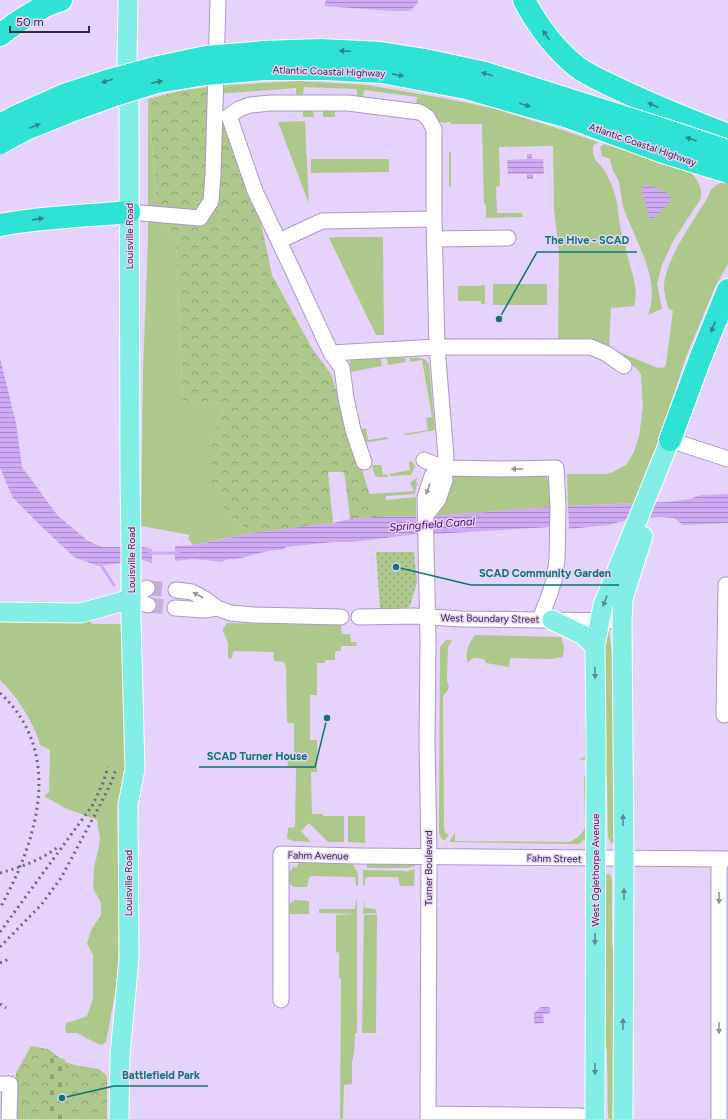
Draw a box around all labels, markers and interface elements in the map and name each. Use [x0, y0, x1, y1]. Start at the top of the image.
scale bar [10, 8, 89, 34]
text: 50 m [16, 15, 44, 29]
one-way arrow [542, 29, 550, 40]
one-way arrow [339, 48, 351, 55]
street label: Atlantic Coastal Highway [272, 63, 386, 80]
one-way arrow [481, 71, 493, 77]
one-way arrow [392, 72, 404, 78]
one-way arrow [100, 78, 112, 84]
one-way arrow [151, 79, 164, 85]
one-way arrow [519, 102, 531, 108]
one-way arrow [647, 102, 659, 108]
street label: Atlantic Coastal Highway [587, 120, 699, 169]
one-way arrow [30, 122, 42, 128]
one-way arrow [685, 135, 697, 141]
street label: Louisville Road [123, 203, 136, 269]
one-way arrow [32, 216, 45, 222]
callout: The Hive - SCAD [537, 229, 637, 252]
text: The Hive - SCAD [545, 234, 630, 247]
one-way arrow [710, 321, 716, 333]
one-way arrow [510, 466, 523, 472]
one-way arrow [424, 483, 430, 495]
water label: Springfield Canal [389, 515, 476, 534]
street label: Louisville Road [125, 527, 138, 593]
callout: SCAD Community Garden [471, 562, 619, 585]
text: SCAD Community Garden [479, 567, 611, 580]
one-way arrow [192, 592, 204, 598]
one-way arrow [601, 595, 607, 607]
street label: West Boundary Street [441, 611, 540, 626]
one-way arrow [592, 667, 598, 680]
callout: SCAD Turner House [199, 744, 315, 767]
text: SCAD Turner House [207, 750, 307, 763]
street label: West Oglethorpe Avenue [589, 813, 602, 927]
one-way arrow [620, 814, 627, 826]
street label: Turner Boulevard [422, 830, 435, 906]
street label: Fahm Avenue [287, 848, 349, 863]
street label: Louisville Road [122, 850, 135, 916]
street label: Fahm Street [526, 852, 582, 865]
one-way arrow [621, 887, 627, 900]
one-way arrow [716, 892, 722, 905]
one-way arrow [592, 933, 598, 946]
one-way arrow [620, 1018, 627, 1030]
one-way arrow [716, 1022, 722, 1035]
callout: Battlefield Park [114, 1063, 208, 1086]
one-way arrow [592, 1063, 598, 1076]
text: Battlefield Park [122, 1069, 200, 1082]

